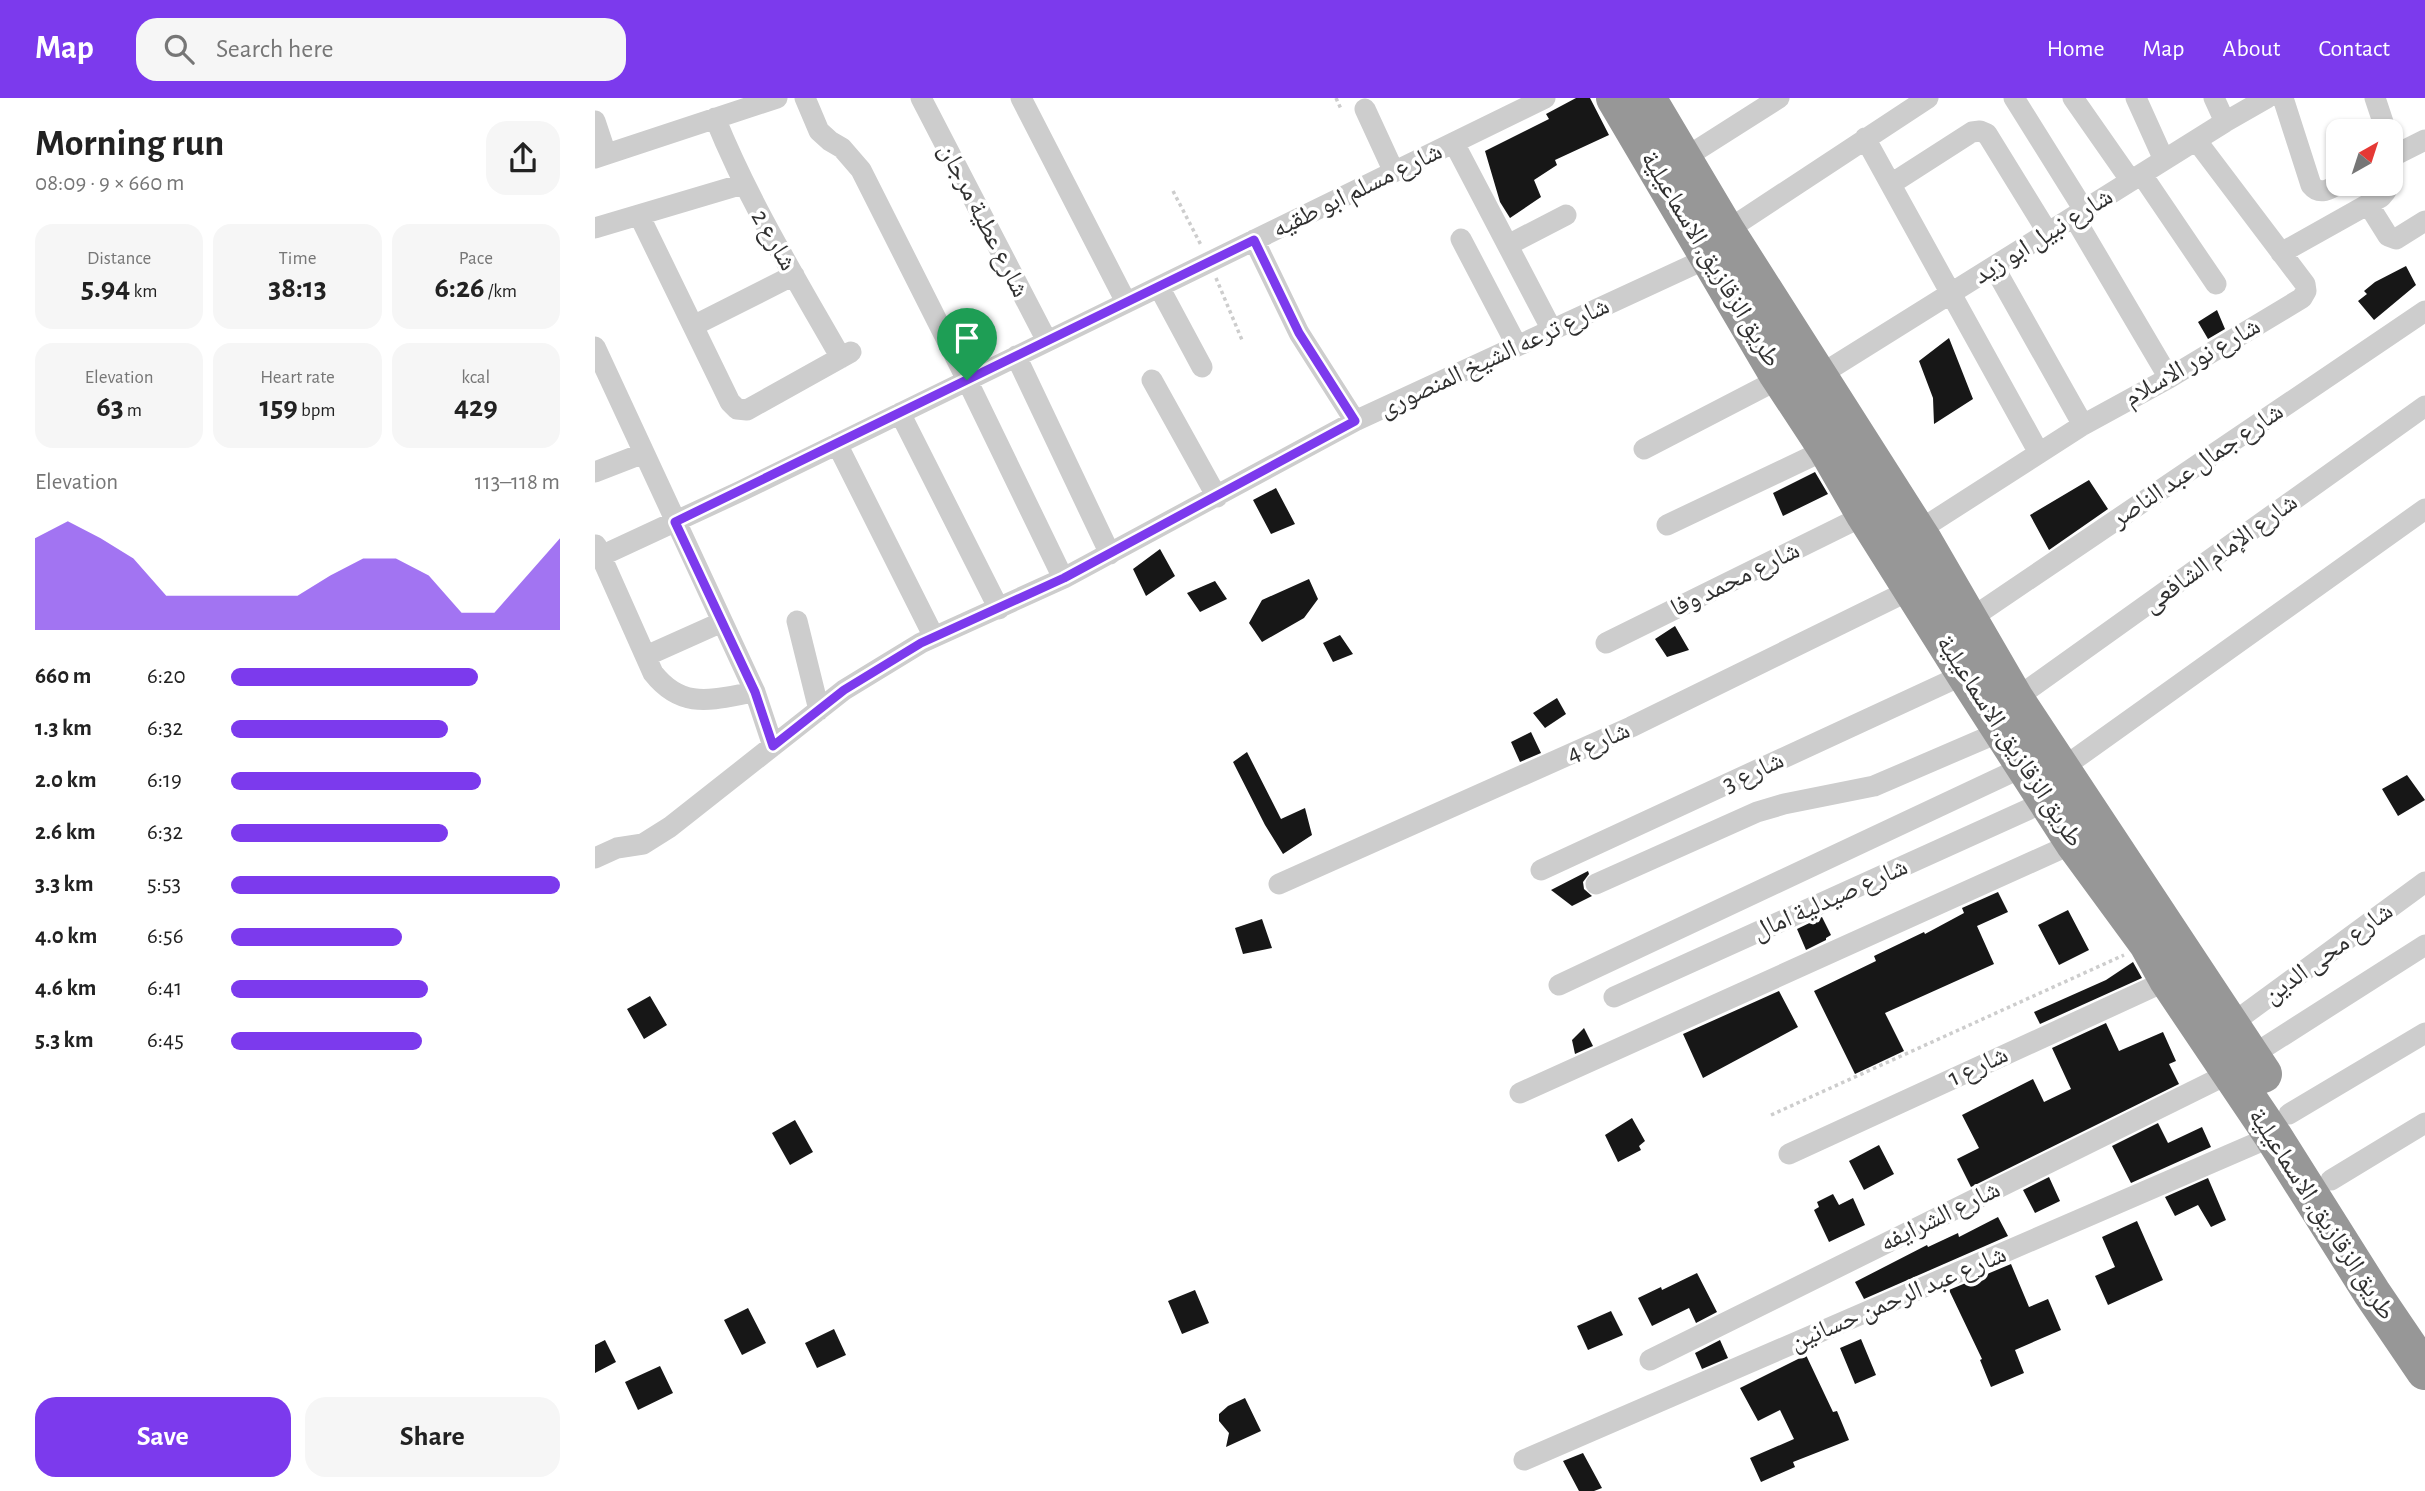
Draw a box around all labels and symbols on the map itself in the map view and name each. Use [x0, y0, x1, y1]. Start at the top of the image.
north arrow [2326, 119, 2403, 196]
street label: شارع مسلم ابو طقيه [1268, 138, 1447, 245]
street label: شارع عطية مرجان [932, 139, 1034, 302]
street label: طريق الزقازيق, الاسماعيلية [1634, 146, 1786, 373]
street label: شارع نبيل ابو زيد [1969, 183, 2118, 291]
street label: شارع 2 [745, 205, 802, 276]
street label: شارع ترعه الشيخ المنصورى [1375, 292, 1614, 424]
pin [937, 308, 997, 380]
street label: شارع نور الاسلام [2119, 313, 2267, 415]
street label: شارع جمال عبد الناصر [2105, 398, 2289, 534]
street label: شارع الإمام الشافعى [2138, 488, 2304, 621]
street label: شارع محمد وفا [1666, 537, 1804, 623]
street label: طريق الزقازيق, الاسماعيلية [1930, 630, 2088, 853]
street label: شارع 4 [1562, 717, 1634, 769]
street label: شارع 3 [1718, 747, 1789, 799]
street label: شارع صيدلية امال [1749, 853, 1912, 947]
street label: شارع محى الدين [2258, 897, 2399, 1010]
street label: شارع 1 [1944, 1041, 2013, 1093]
street label: طريق الزقازيق, الاسماعيلية [2242, 1103, 2400, 1326]
street label: شارع الشرايفه [1876, 1176, 2005, 1258]
street label: شارع عبد الرحمن حسانين [1786, 1241, 2011, 1357]

